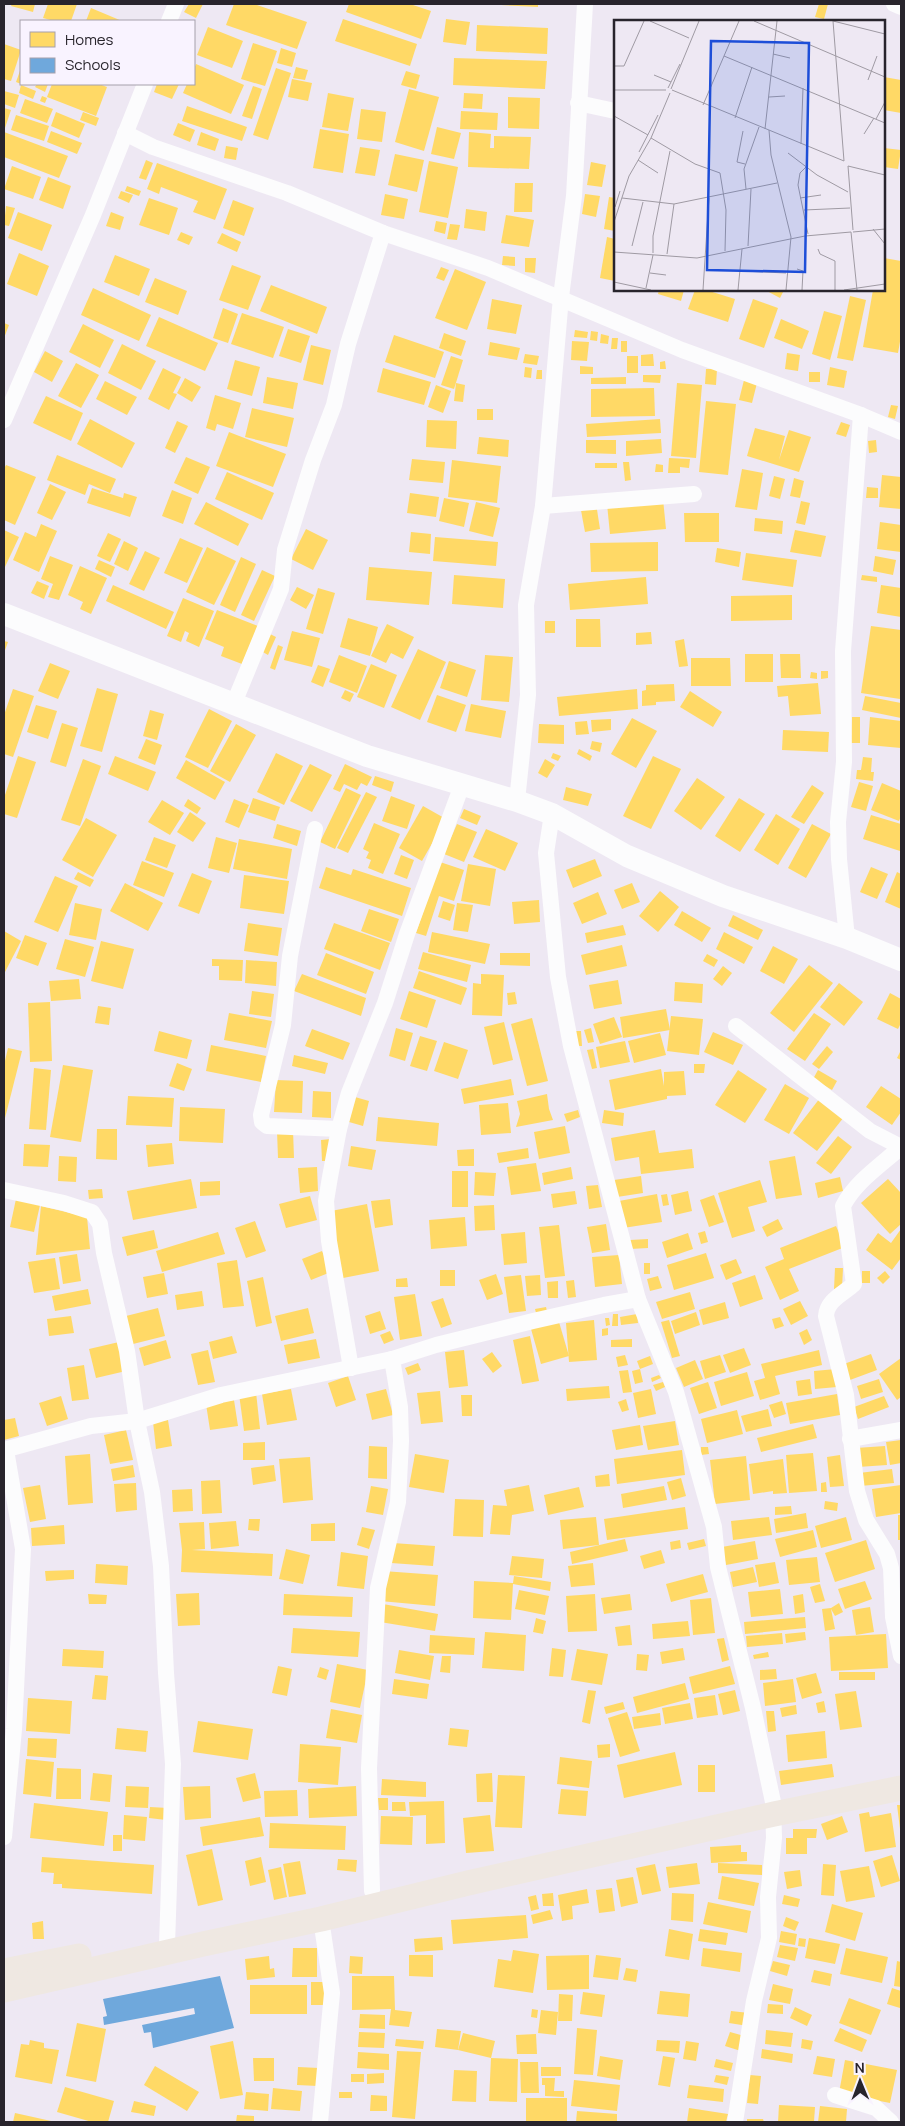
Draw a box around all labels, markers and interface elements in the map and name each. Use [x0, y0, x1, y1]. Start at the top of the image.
legend [20, 20, 195, 85]
inset map [614, 20, 885, 291]
text: Homes [65, 29, 114, 50]
text: Schools [65, 54, 121, 75]
north arrow [835, 2056, 885, 2106]
text: N [855, 2058, 865, 2077]

